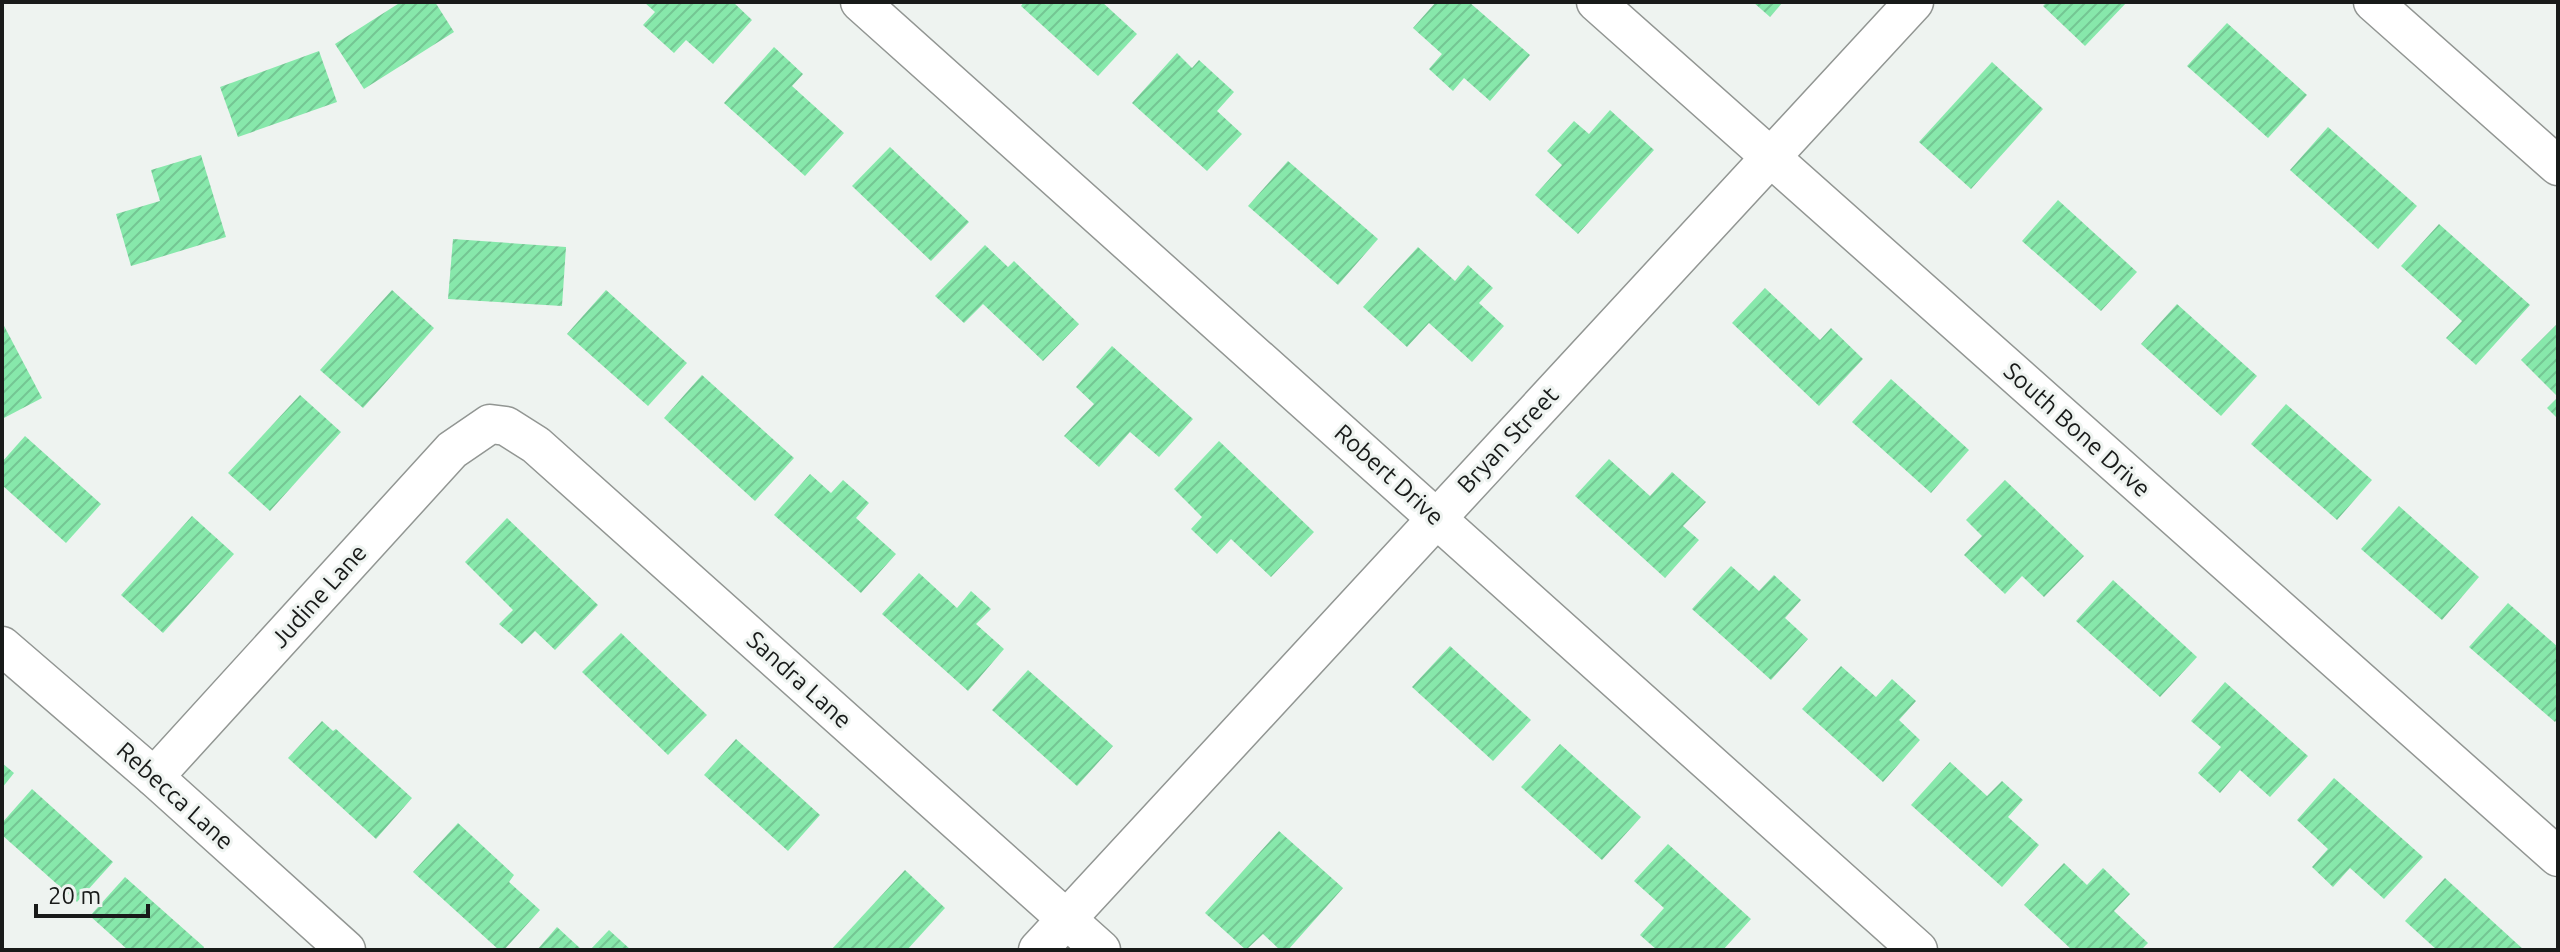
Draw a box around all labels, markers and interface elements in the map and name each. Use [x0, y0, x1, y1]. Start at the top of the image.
street label: South Bone Drive [1999, 357, 2156, 502]
street label: Bryan Street [1452, 381, 1564, 498]
street label: Robert Drive [1329, 419, 1449, 530]
street label: Judine Lane [265, 539, 372, 653]
street label: Sandra Lane [742, 626, 857, 734]
street label: Rebecca Lane [112, 736, 239, 855]
scale bar [36, 868, 148, 918]
text: 20 m [48, 882, 101, 909]

